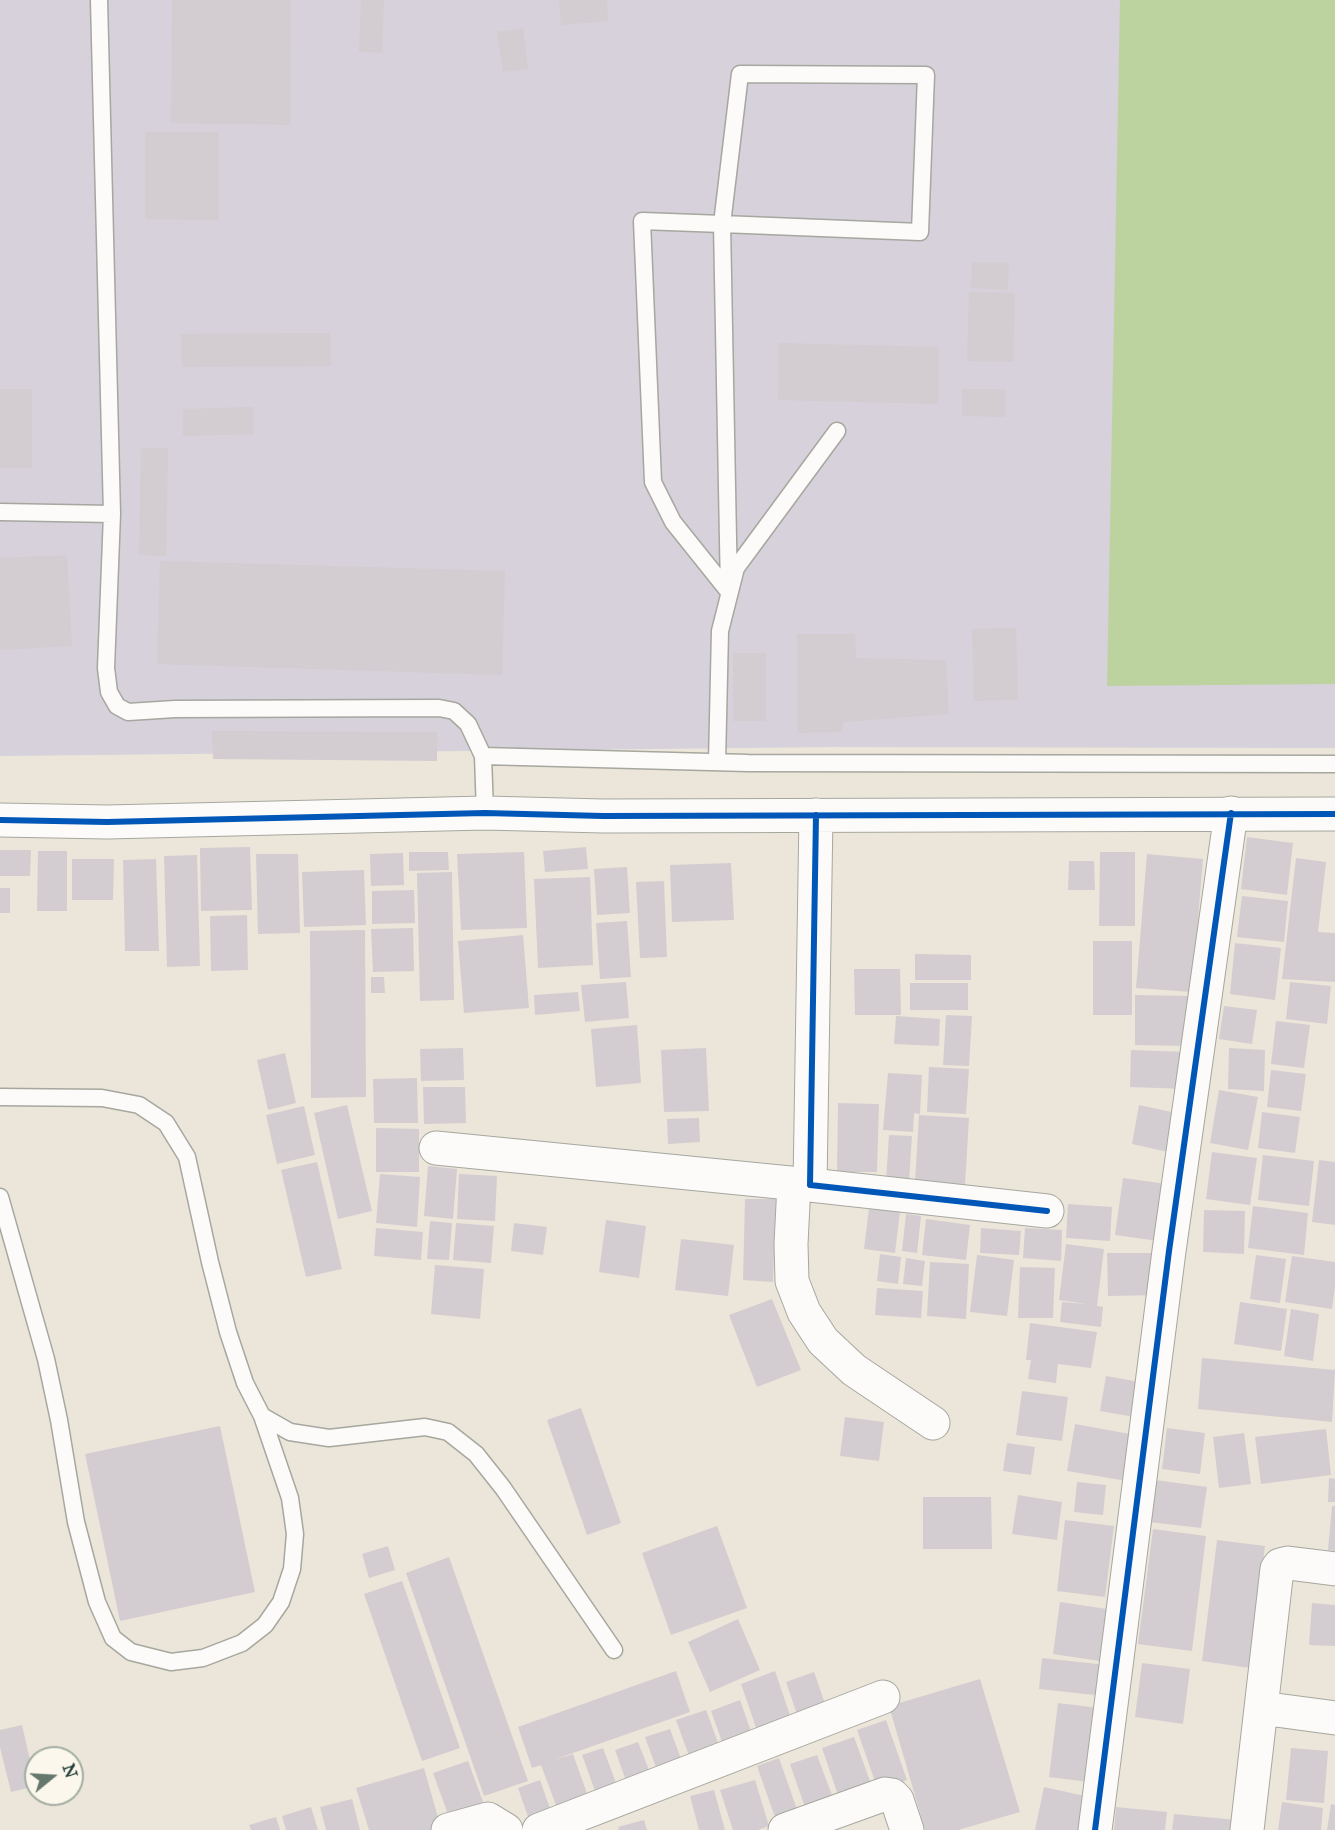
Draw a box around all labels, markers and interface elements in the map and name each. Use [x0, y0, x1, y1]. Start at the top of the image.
north arrow [24, 1746, 84, 1806]
text: N [59, 1762, 81, 1780]

